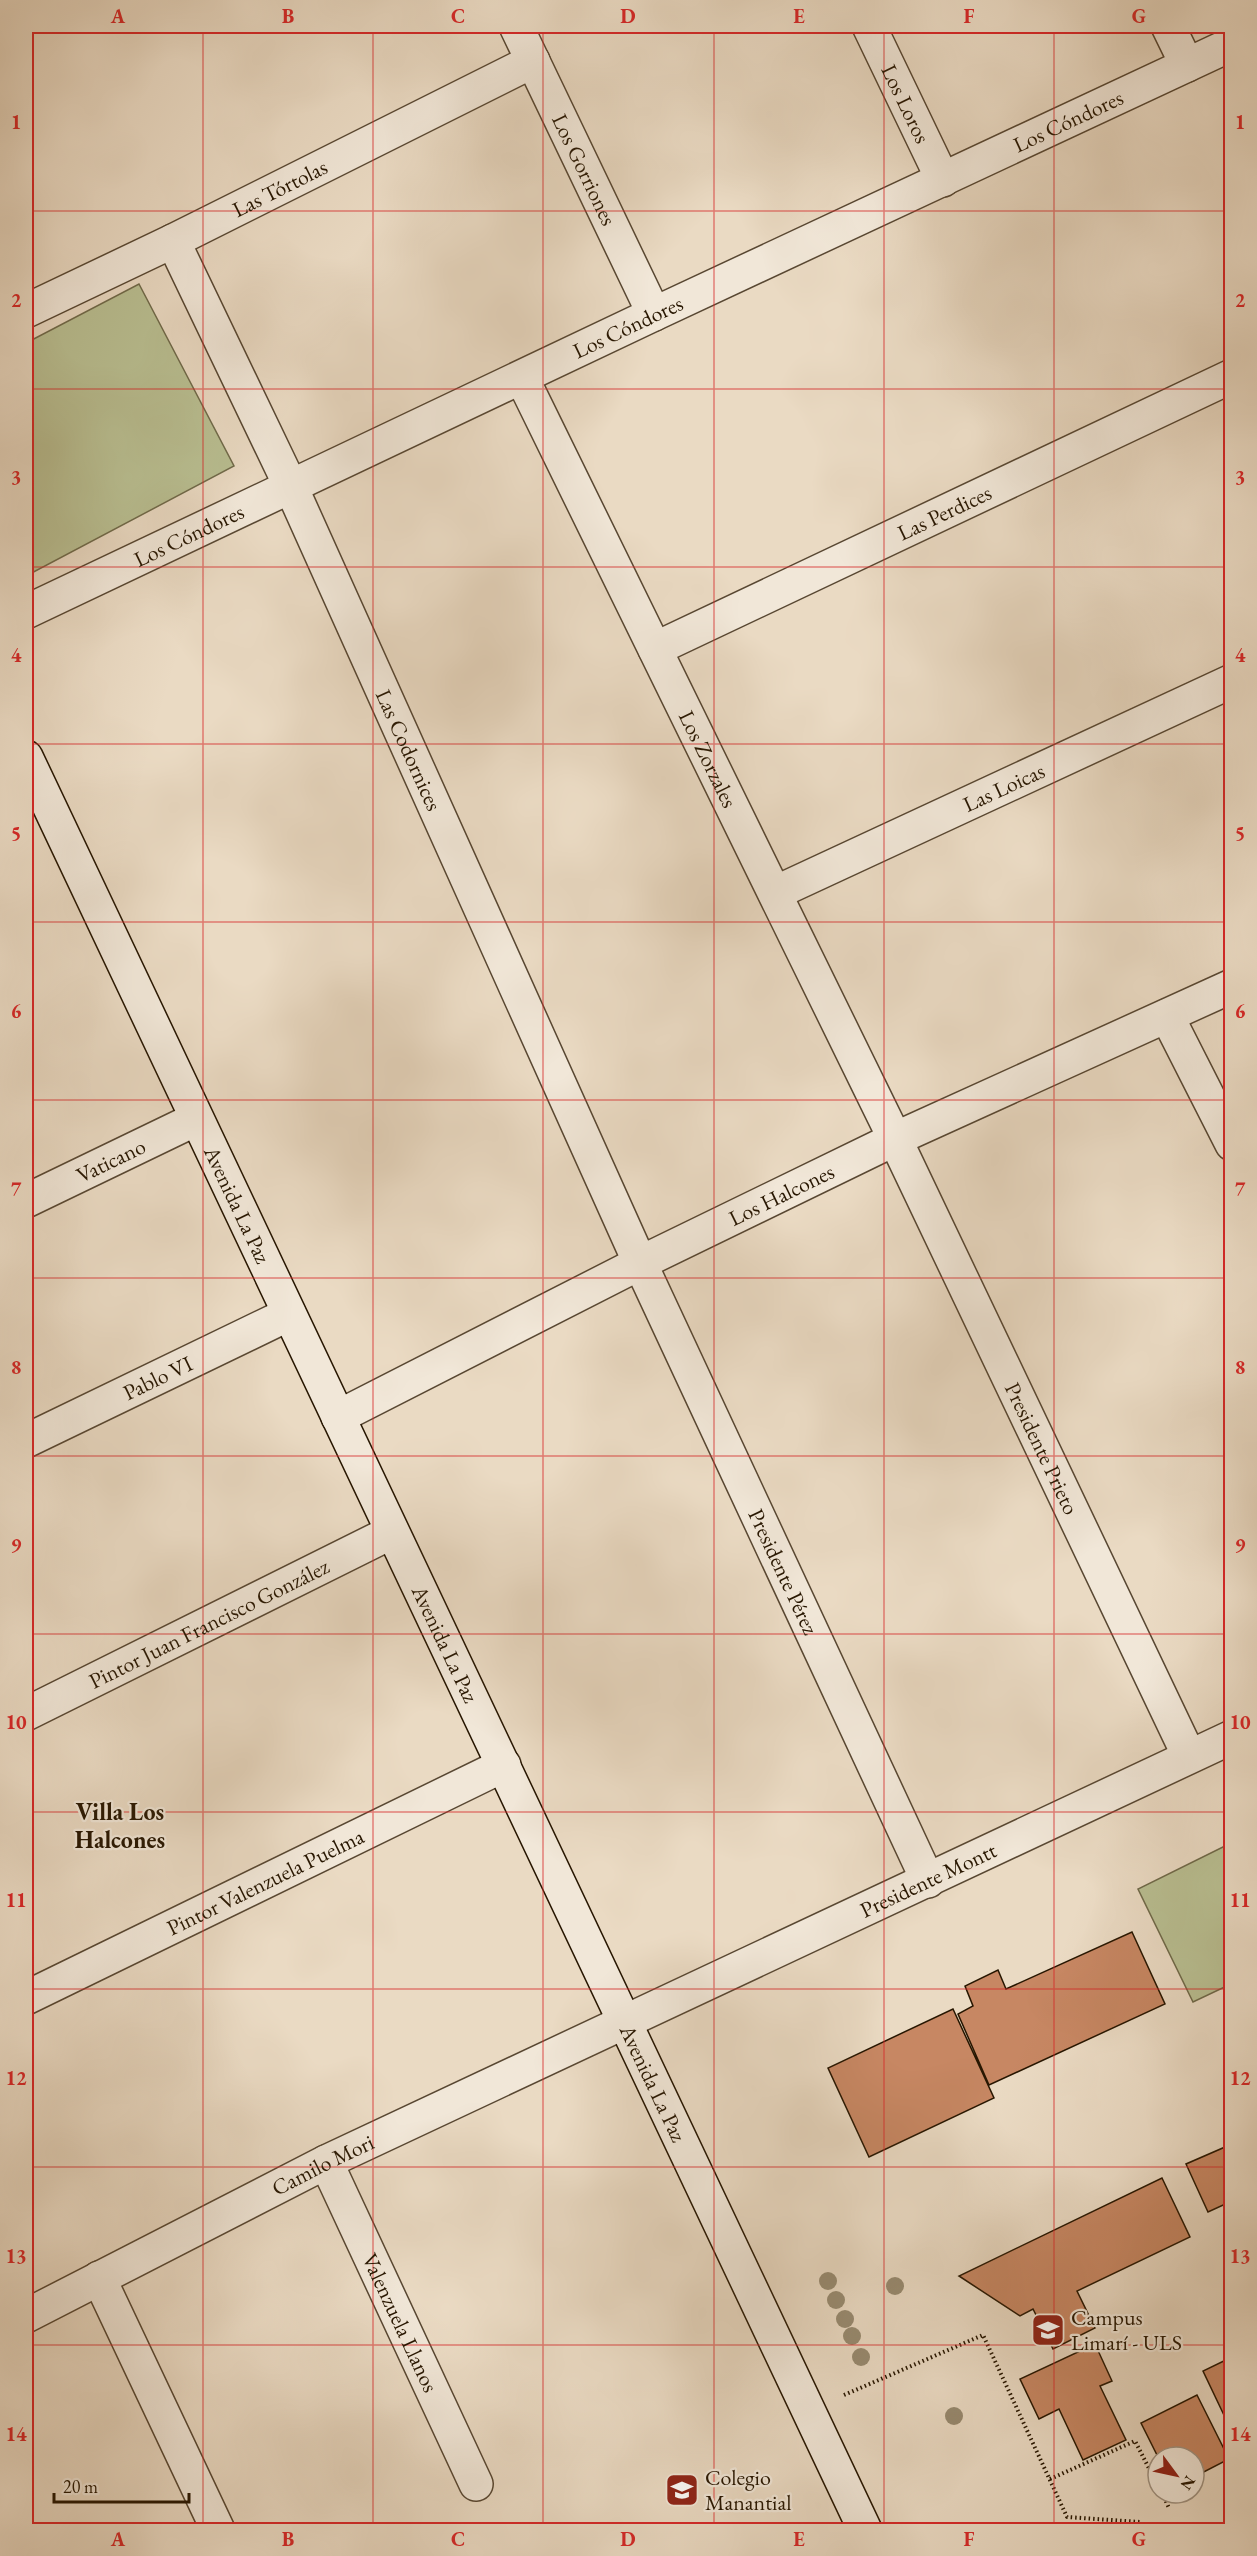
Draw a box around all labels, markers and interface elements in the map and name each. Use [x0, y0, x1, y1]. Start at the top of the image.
text: A [110, 3, 126, 29]
text: B [282, 3, 294, 29]
text: C [451, 3, 465, 29]
text: D [620, 3, 636, 29]
text: E [793, 3, 805, 29]
text: F [964, 3, 975, 29]
text: G [1132, 3, 1146, 29]
street label: Los Loros [874, 59, 937, 148]
street label: Los Cóndores [1008, 83, 1128, 159]
text: 1 [11, 109, 21, 135]
street label: Los Gorriones [545, 109, 623, 230]
text: 1 [1235, 109, 1245, 135]
street label: Las Tórtolas [228, 152, 332, 224]
text: 2 [11, 287, 22, 313]
text: 2 [1235, 287, 1246, 313]
street label: Los Cóndores [568, 289, 688, 365]
text: 3 [11, 464, 21, 490]
text: 3 [1235, 464, 1245, 490]
street label: Las Perdices [893, 478, 996, 547]
street label: Los Cóndores [129, 497, 249, 574]
text: 4 [11, 642, 22, 668]
text: 4 [1235, 642, 1246, 668]
street label: Las Codornices [369, 685, 449, 815]
street label: Los Zorzales [672, 705, 744, 812]
street label: Las Loicas [958, 756, 1049, 819]
text: 5 [11, 820, 21, 846]
text: 5 [1235, 820, 1245, 846]
text: 6 [11, 998, 22, 1024]
text: 6 [1235, 998, 1246, 1024]
street label: Vaticano [71, 1132, 150, 1190]
street label: Avenida La Paz [197, 1140, 278, 1269]
street label: Los Halcones [724, 1157, 839, 1233]
text: 7 [11, 1176, 22, 1202]
text: 7 [1235, 1176, 1246, 1202]
street label: Pablo VI [118, 1349, 198, 1407]
text: 8 [11, 1354, 21, 1380]
text: 8 [1235, 1354, 1245, 1380]
street label: Presidente Prieto [998, 1378, 1086, 1519]
street label: Presidente Pérez [741, 1504, 825, 1640]
text: 9 [11, 1532, 22, 1558]
text: 9 [1235, 1532, 1246, 1558]
street label: Pintor Juan Francisco González [84, 1551, 335, 1696]
street label: Avenida La Paz [405, 1580, 486, 1708]
text: 10 [5, 1709, 27, 1735]
text: 10 [1229, 1709, 1251, 1735]
district label: Villa Los Halcones [75, 1796, 165, 1855]
street label: Pintor Valenzuela Puelma [162, 1821, 369, 1942]
street label: Presidente Montt [855, 1836, 1001, 1925]
text: 11 [5, 1887, 27, 1913]
text: 11 [1229, 1887, 1251, 1913]
street label: Avenida La Paz [612, 2019, 693, 2147]
text: 12 [5, 2065, 27, 2091]
text: 12 [1229, 2065, 1251, 2091]
street label: Camilo Mori [267, 2128, 379, 2203]
text: 13 [5, 2243, 27, 2269]
text: 13 [1229, 2243, 1251, 2269]
street label: Valenzuela Llanos [355, 2248, 445, 2397]
place label: Campus Limarí - ULS [1071, 2303, 1182, 2357]
school or university icon: Campus Limarí - ULS [1030, 2312, 1066, 2348]
text: 14 [5, 2421, 27, 2447]
text: 14 [1229, 2421, 1251, 2447]
north arrow [1146, 2445, 1206, 2505]
place label: Colegio Manantial [705, 2463, 792, 2517]
scale bar [54, 2466, 189, 2504]
school or university icon: Colegio Manantial [664, 2472, 700, 2508]
text: N [1176, 2472, 1200, 2494]
text: 20 m [63, 2475, 98, 2498]
text: A [110, 2526, 126, 2552]
text: B [282, 2526, 294, 2552]
text: C [451, 2526, 465, 2552]
text: D [620, 2526, 636, 2552]
text: E [793, 2526, 805, 2552]
text: F [964, 2526, 975, 2552]
text: G [1132, 2526, 1146, 2552]

